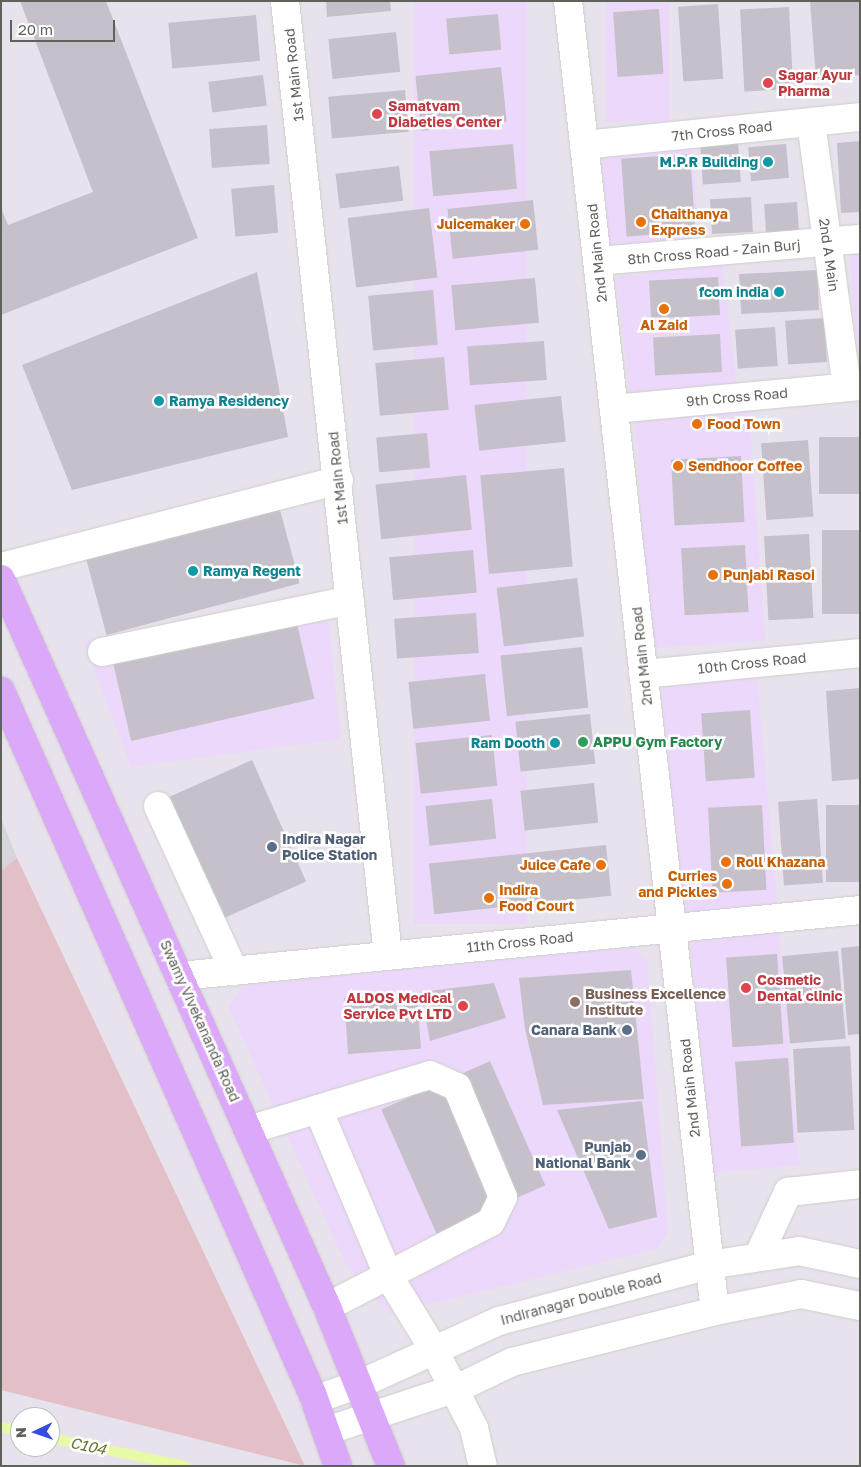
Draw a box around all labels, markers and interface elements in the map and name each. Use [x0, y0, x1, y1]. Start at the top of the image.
scale bar [12, 10, 118, 42]
text: 20 m [18, 20, 53, 38]
street label: 1st Main Road [281, 28, 307, 122]
place label: Sagar Ayur Pharma [778, 67, 853, 100]
marker: Sagar Ayur Pharma [762, 77, 774, 89]
place label: Samatvam Diabeties Center [388, 98, 502, 130]
marker: Samatvam Diabeties Center [370, 107, 384, 121]
street label: 7th Cross Road [671, 117, 773, 145]
place label: M.P.R Building [659, 154, 758, 170]
marker: M.P.R Building [762, 156, 774, 168]
street label: 2nd Main Road [583, 203, 611, 303]
place label: Chaithanya Express [651, 206, 728, 238]
place label: Juicemaker [437, 216, 515, 232]
marker: Chaithanya Express [635, 216, 647, 228]
street label: 2nd A Main [816, 217, 842, 293]
marker: Juicemaker [519, 218, 531, 230]
street label: 8th Cross Road - Zain Burj [627, 236, 801, 268]
place label: fcom india [699, 284, 769, 300]
marker: fcom india [773, 286, 785, 298]
marker: Al Zaid [658, 303, 670, 315]
place label: Al Zaid [640, 317, 688, 333]
street label: 9th Cross Road [685, 384, 789, 410]
place label: Ramya Residency [169, 393, 289, 409]
marker: Ramya Residency [153, 395, 165, 407]
place label: Food Town [707, 416, 780, 432]
marker: Food Town [691, 418, 703, 430]
street label: 1st Main Road [325, 431, 351, 525]
place label: Sendhoor Coffee [688, 458, 802, 474]
marker: Sendhoor Coffee [672, 460, 684, 472]
place label: Ramya Regent [203, 563, 301, 579]
marker: Ramya Regent [187, 565, 199, 577]
place label: Punjabi Rasoi [723, 567, 815, 583]
marker: Punjabi Rasoi [707, 569, 719, 581]
street label: 2nd Main Road [628, 606, 656, 706]
street label: 10th Cross Road [697, 649, 807, 677]
place label: APPU Gym Factory [593, 734, 722, 750]
place label: Ram Dooth [471, 735, 545, 751]
marker: APPU Gym Factory [577, 736, 589, 748]
marker: Ram Dooth [549, 737, 561, 749]
place label: Indira Nagar Police Station [282, 831, 377, 864]
marker: Indira Nagar Police Station [266, 841, 278, 853]
place label: Roll Khazana [736, 854, 825, 870]
marker: Roll Khazana [720, 856, 732, 868]
place label: Juice Cafe [520, 857, 591, 873]
marker: Juice Cafe [595, 859, 607, 871]
place label: Curries and Pickles [638, 868, 717, 900]
marker: Curries and Pickles [721, 878, 733, 890]
place label: Indira Food Court [499, 882, 574, 914]
marker: Indira Food Court [483, 892, 495, 904]
street label: 11th Cross Road [466, 928, 574, 956]
street label: Swamy Vivekananda Road [157, 938, 243, 1104]
place label: Cosmetic Dental clinic [757, 972, 843, 1004]
marker: Cosmetic Dental clinic [739, 981, 753, 995]
place label: Business Excellence Institute [585, 986, 726, 1019]
place label: ALDOS Medical Service Pvt LTD [343, 990, 452, 1022]
marker: Business Excellence Institute [569, 996, 581, 1008]
marker: ALDOS Medical Service Pvt LTD [456, 999, 470, 1013]
place label: Canara Bank [531, 1022, 617, 1038]
marker: Canara Bank [621, 1024, 633, 1036]
street label: 2nd Main Road [676, 1038, 704, 1138]
place label: Punjab National Bank [535, 1139, 631, 1172]
marker: Punjab National Bank [635, 1149, 647, 1161]
street label: Indiranagar Double Road [499, 1269, 663, 1329]
north arrow [10, 1407, 60, 1457]
text: N [12, 1427, 29, 1439]
water label: C104 [69, 1433, 107, 1459]

